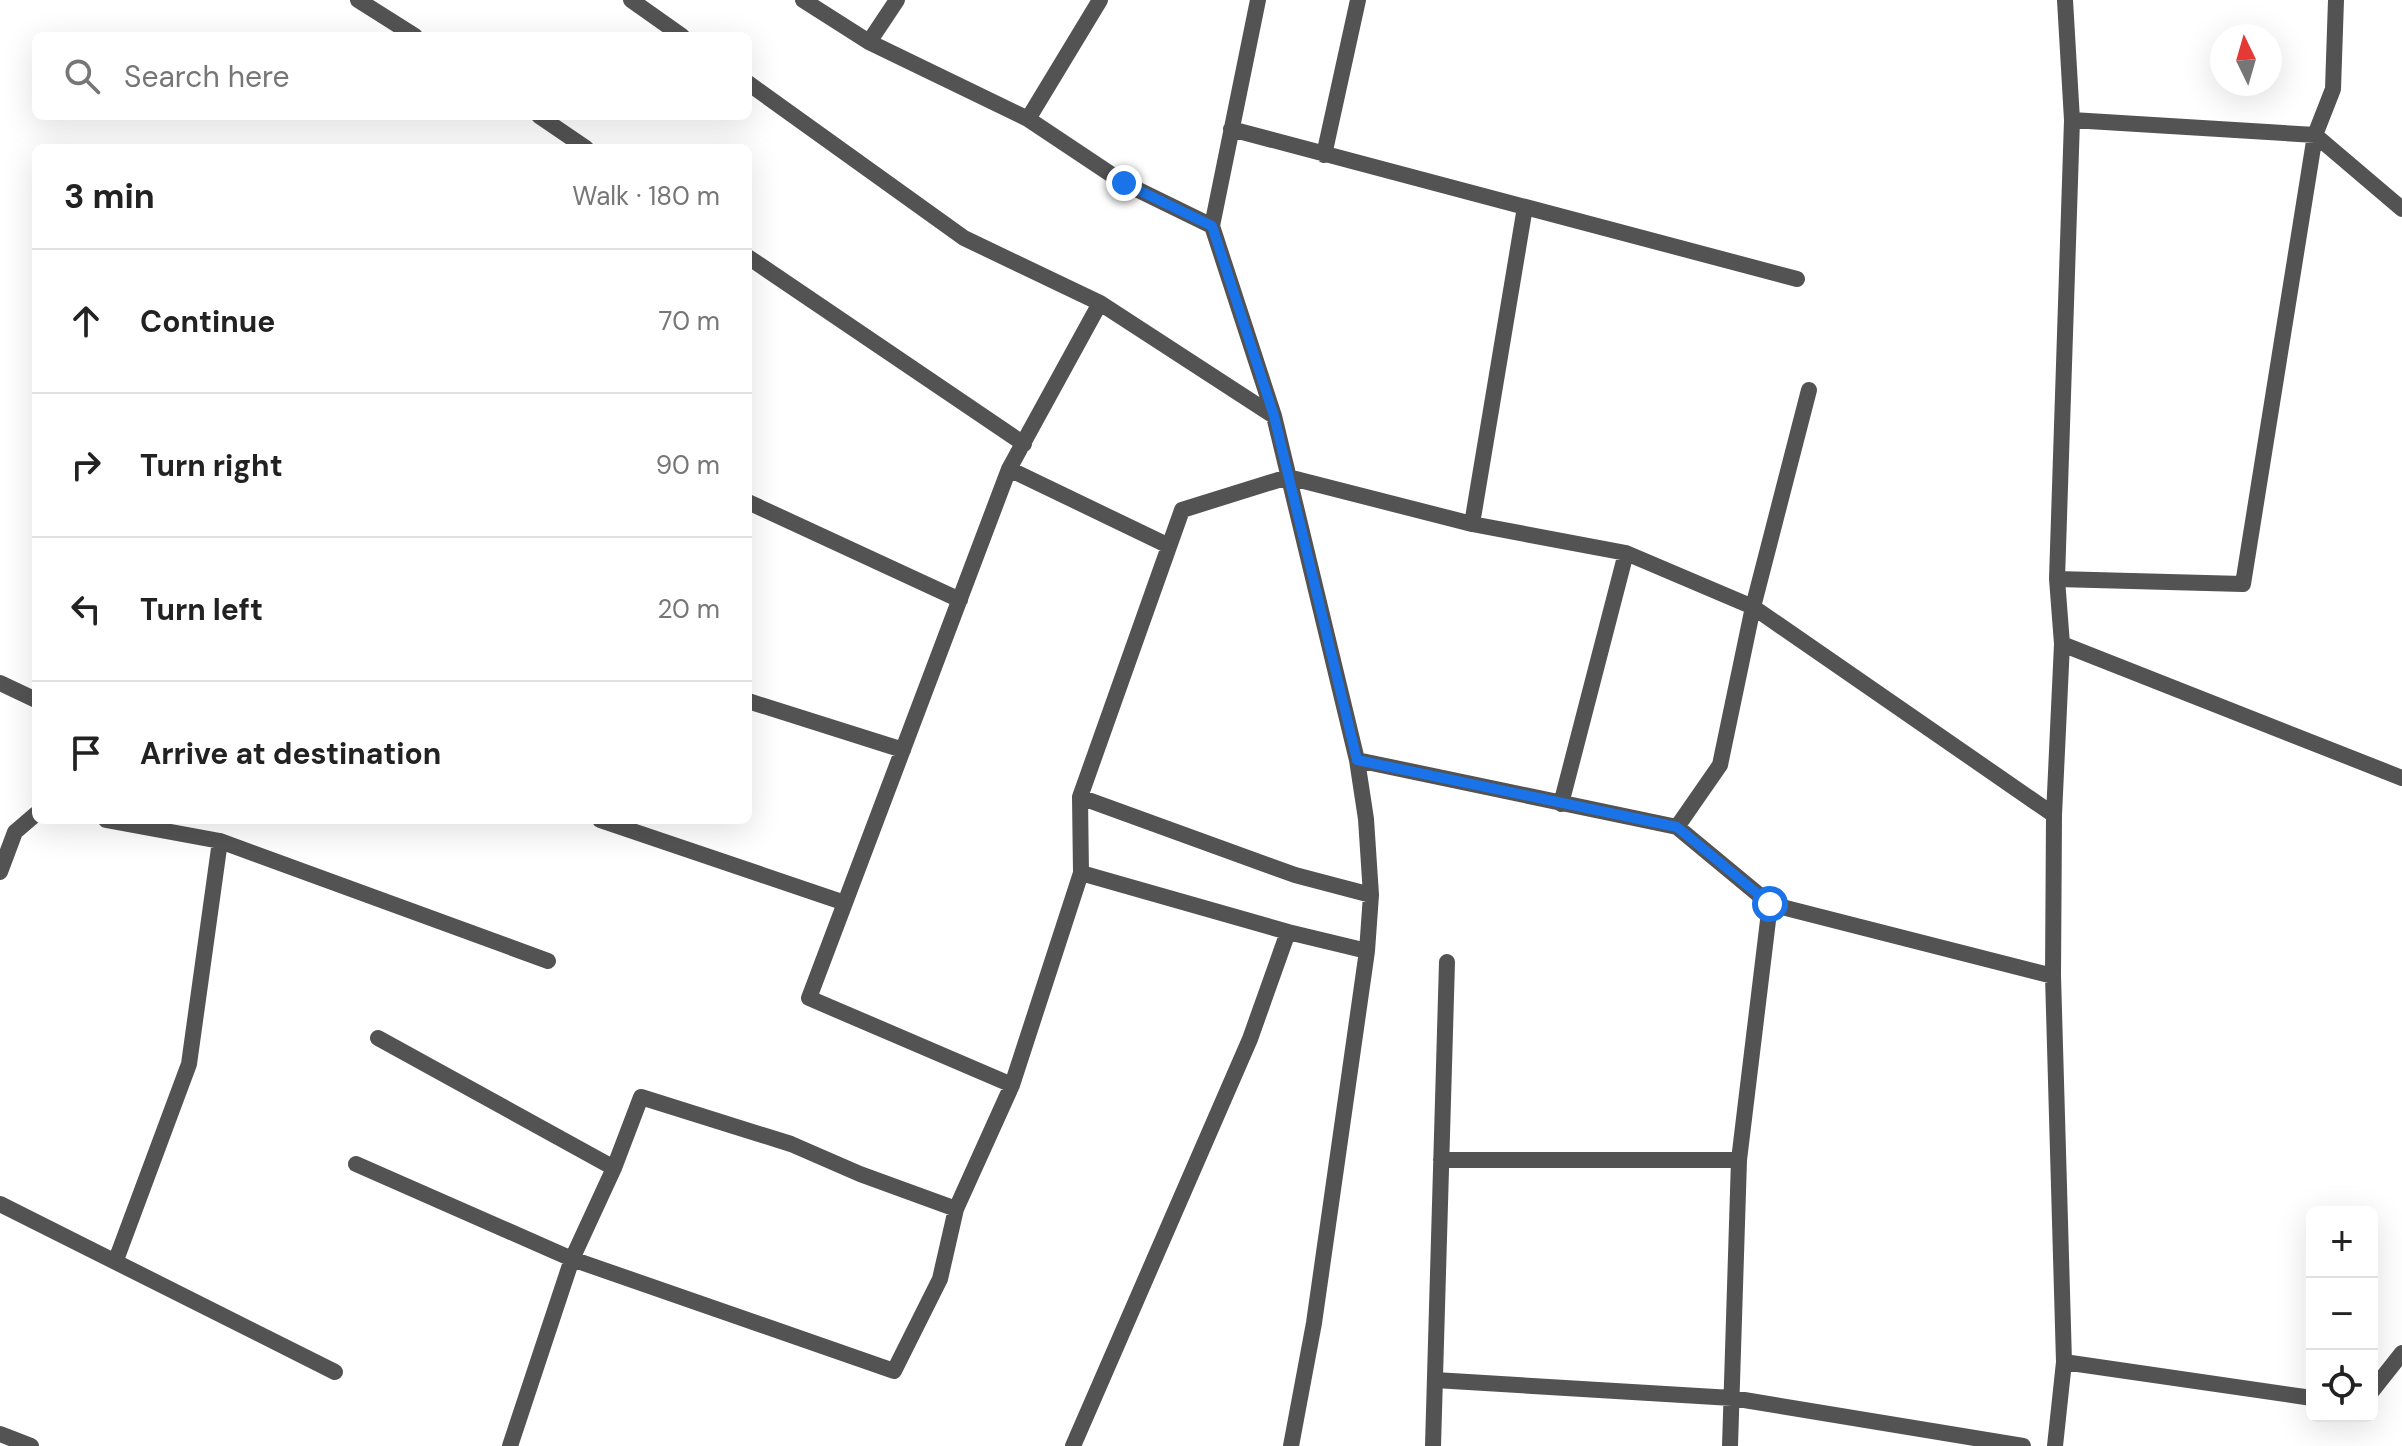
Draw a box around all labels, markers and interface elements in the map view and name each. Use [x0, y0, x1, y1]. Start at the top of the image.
north arrow [2210, 24, 2282, 96]
search box [32, 32, 752, 120]
icon: search [60, 54, 104, 98]
text: Search here [124, 57, 290, 96]
route end [1106, 165, 1142, 201]
text: 3 min [64, 174, 155, 219]
text: Walk · 180 m [572, 179, 720, 213]
icon: ahead [64, 299, 108, 343]
text: Continue [140, 302, 275, 341]
text: 70 m [659, 304, 720, 338]
icon: right [64, 443, 108, 487]
text: Turn right [140, 446, 283, 485]
text: 90 m [656, 448, 720, 482]
icon: left [64, 587, 108, 631]
text: Turn left [140, 590, 263, 629]
text: 20 m [657, 592, 720, 626]
icon: arrive [64, 731, 108, 775]
text: Arrive at destination [140, 734, 441, 773]
route start [1752, 886, 1788, 922]
map controls [2306, 1206, 2378, 1422]
button: + [2306, 1206, 2378, 1278]
button: − [2306, 1278, 2378, 1350]
button: locate [2306, 1350, 2378, 1422]

